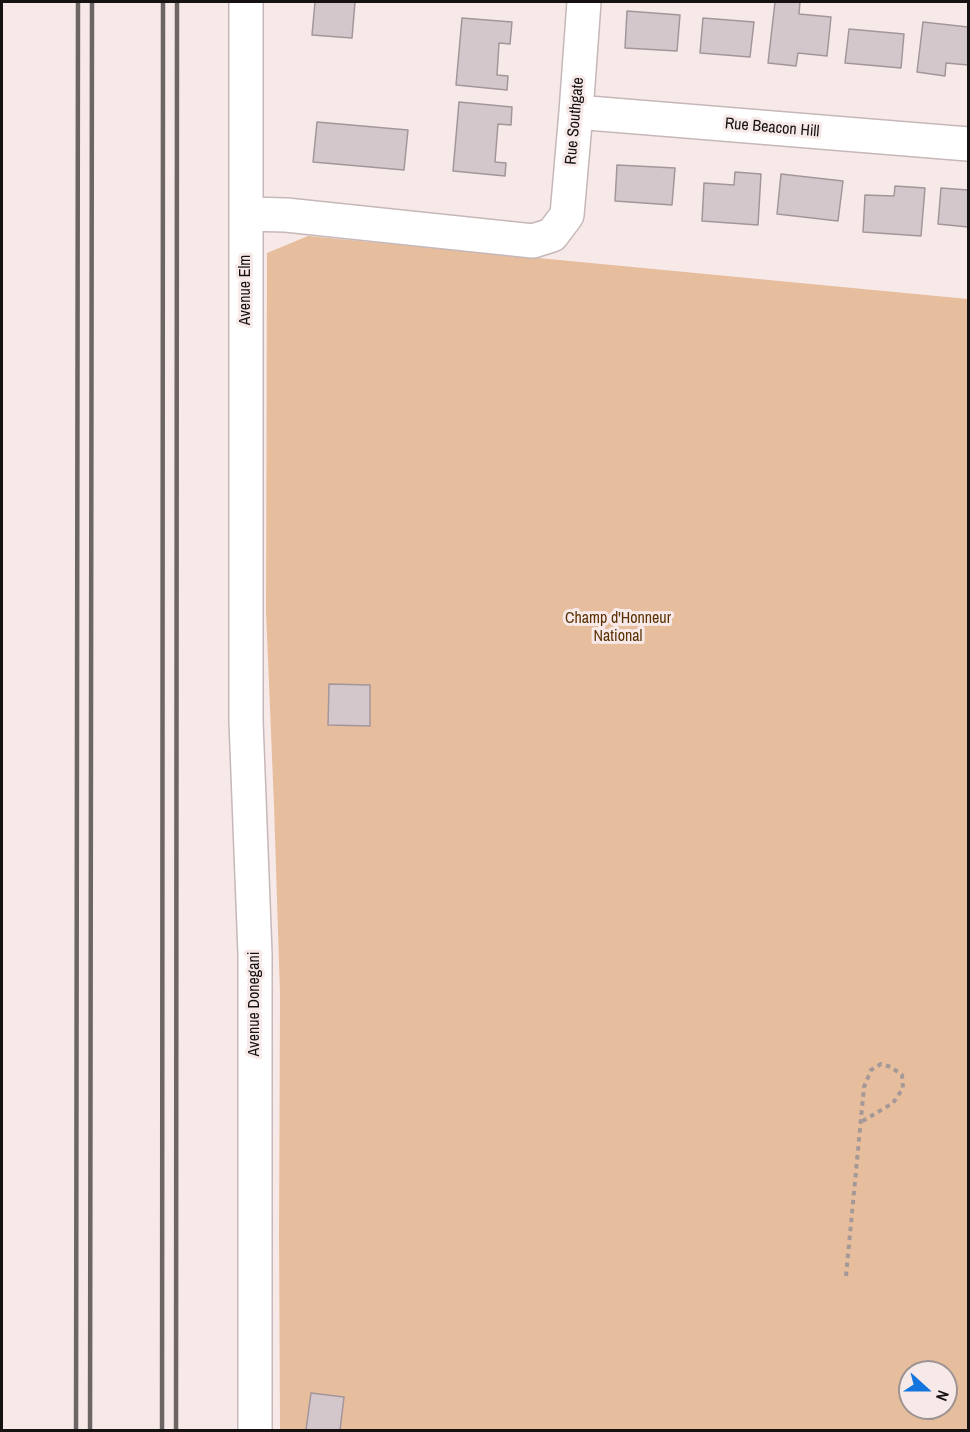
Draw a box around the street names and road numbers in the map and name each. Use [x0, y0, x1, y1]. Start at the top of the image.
street label: Rue Southgate [562, 77, 588, 165]
street label: Rue Beacon Hill [724, 114, 820, 142]
street label: Avenue Elm [236, 255, 256, 325]
street label: Avenue Donegani [245, 952, 265, 1056]

